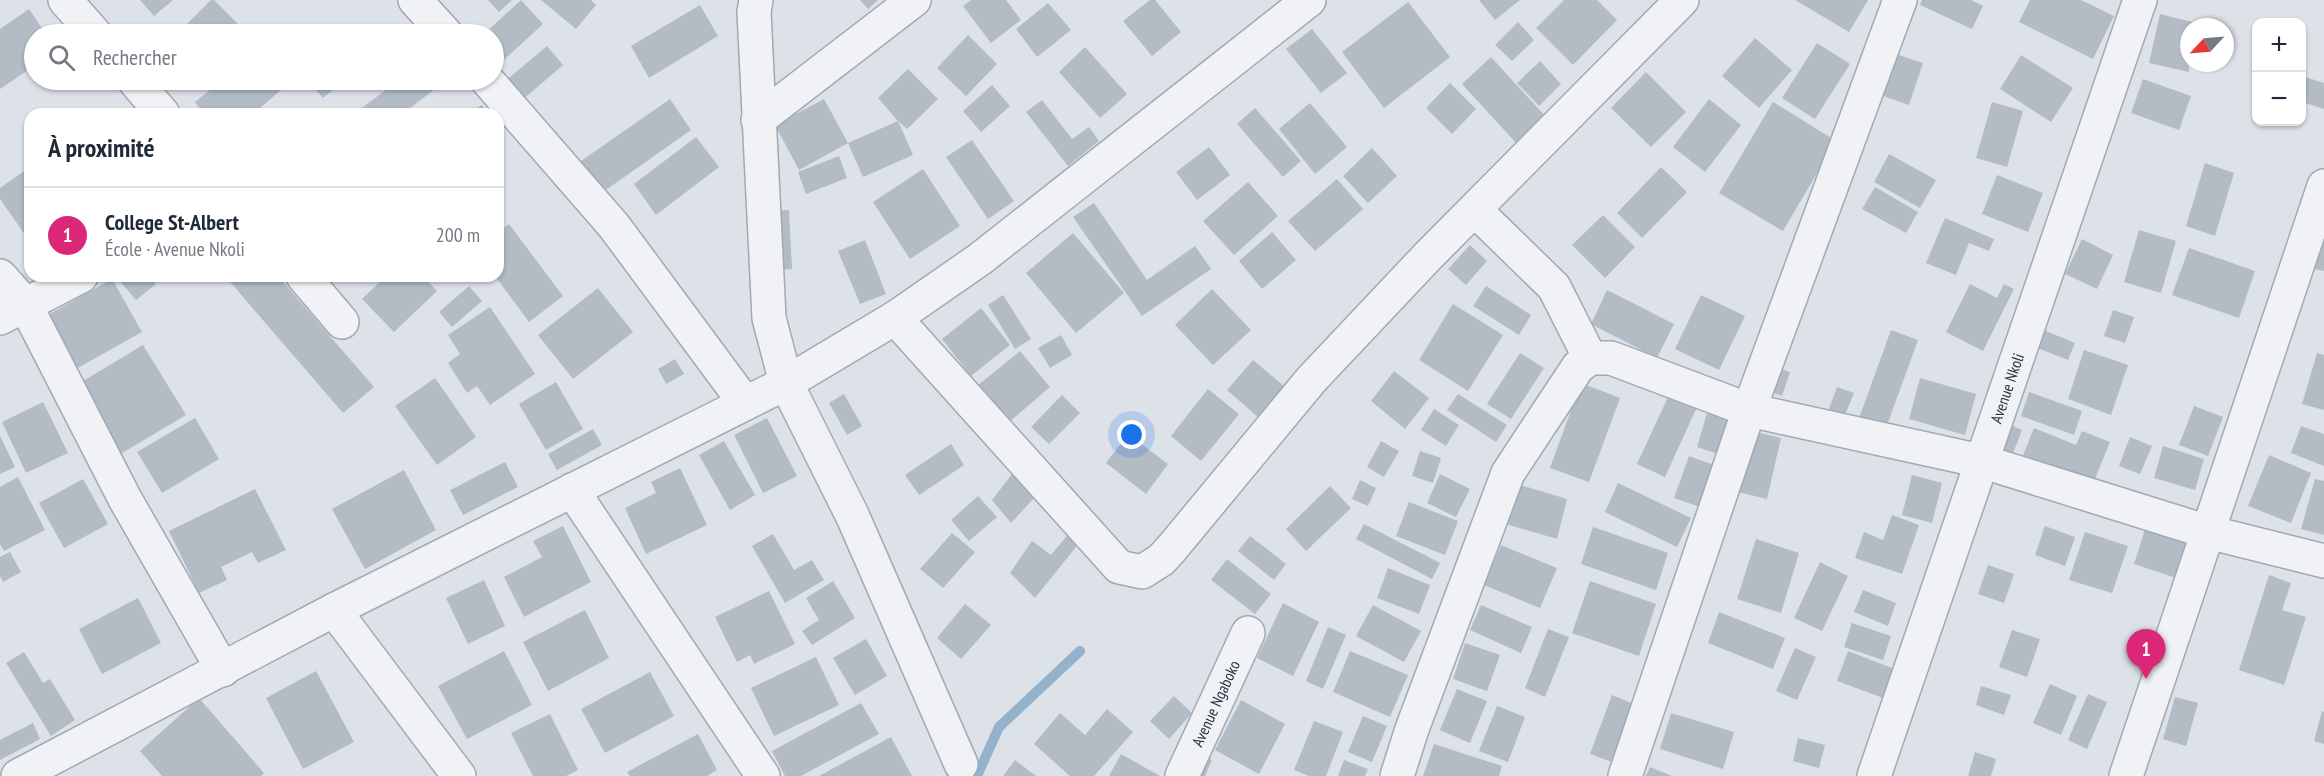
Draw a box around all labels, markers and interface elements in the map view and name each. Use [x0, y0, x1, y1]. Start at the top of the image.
north arrow [2180, 18, 2234, 72]
map controls [2252, 18, 2306, 126]
button: + [2252, 18, 2306, 72]
search box [24, 24, 504, 90]
icon: search [45, 41, 78, 74]
text: Rechercher [93, 43, 177, 71]
button: − [2252, 72, 2306, 126]
text: À proximité [48, 131, 155, 164]
text: College St-Albert [105, 208, 239, 236]
text: 1 [63, 222, 72, 248]
text: 200 m [436, 222, 480, 248]
text: École · Avenue Nkoli [105, 236, 245, 262]
street label: Avenue Nkoli [1986, 351, 2028, 426]
your location [1117, 420, 1146, 449]
pin: 1 [2126, 630, 2166, 679]
street label: Avenue Ngaboko [1187, 657, 1244, 750]

